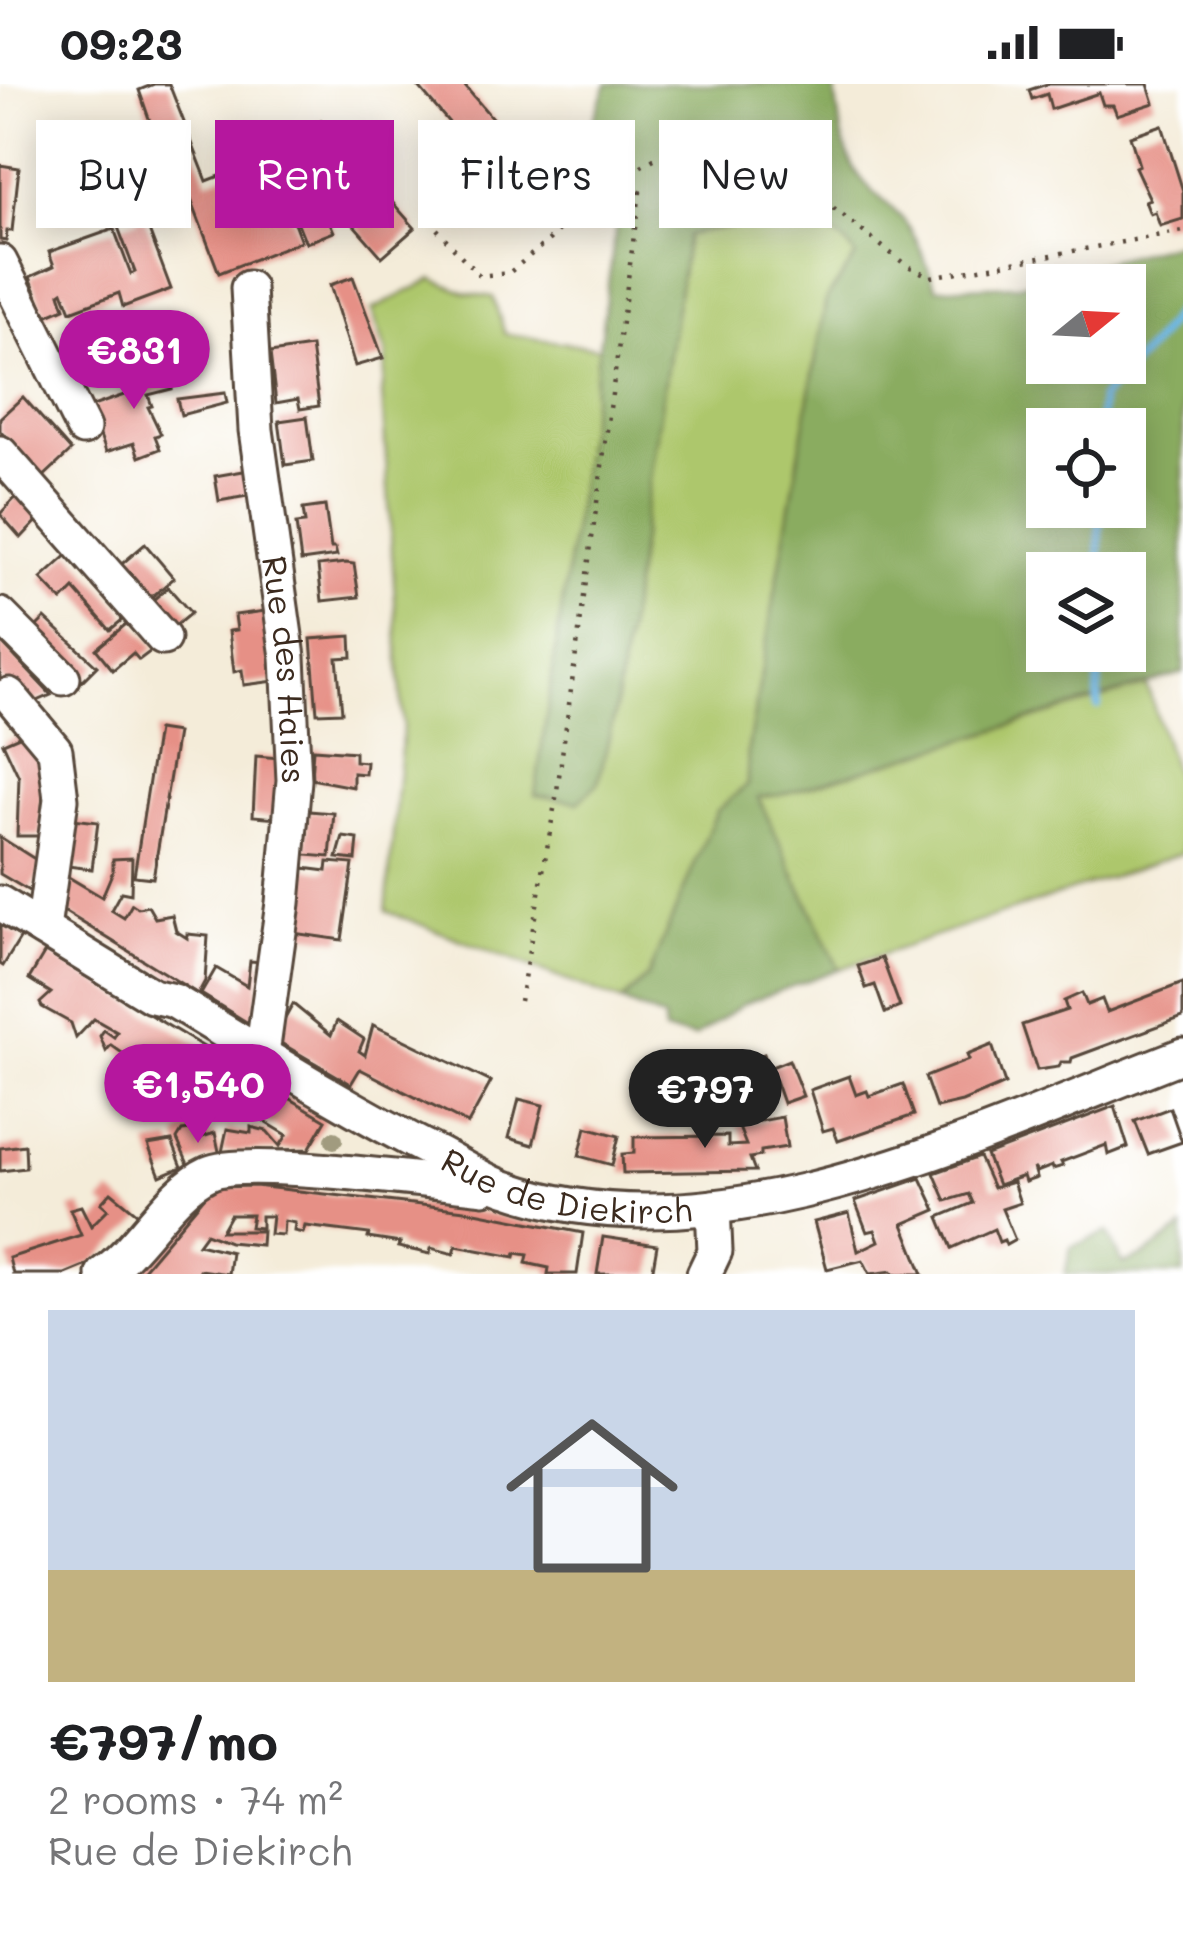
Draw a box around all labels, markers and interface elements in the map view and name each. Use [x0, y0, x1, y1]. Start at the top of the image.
text: 09:23 [60, 13, 182, 71]
chip: Buy [36, 120, 191, 228]
chip: Rent [215, 120, 394, 228]
chip: Filters [418, 120, 635, 228]
chip: New [659, 120, 832, 228]
north arrow [1026, 264, 1146, 384]
map controls [1026, 264, 1146, 672]
pin: €831 [63, 310, 205, 412]
text: €831 [86, 323, 182, 374]
button: locate [1026, 408, 1146, 528]
button: layers [1026, 552, 1146, 672]
street label: Rue des Haies [254, 553, 317, 785]
pin: €1,540 [100, 1044, 296, 1146]
pin: €797 [634, 1049, 776, 1151]
text: €1,540 [131, 1057, 265, 1108]
text: €797 [656, 1062, 754, 1113]
street label: Rue de Diekirch [435, 1137, 693, 1231]
icon: home [484, 1388, 700, 1604]
text: €797/mo [48, 1706, 278, 1773]
text: 2 rooms · 74 m² [48, 1773, 343, 1824]
text: Rue de Diekirch [48, 1824, 352, 1875]

